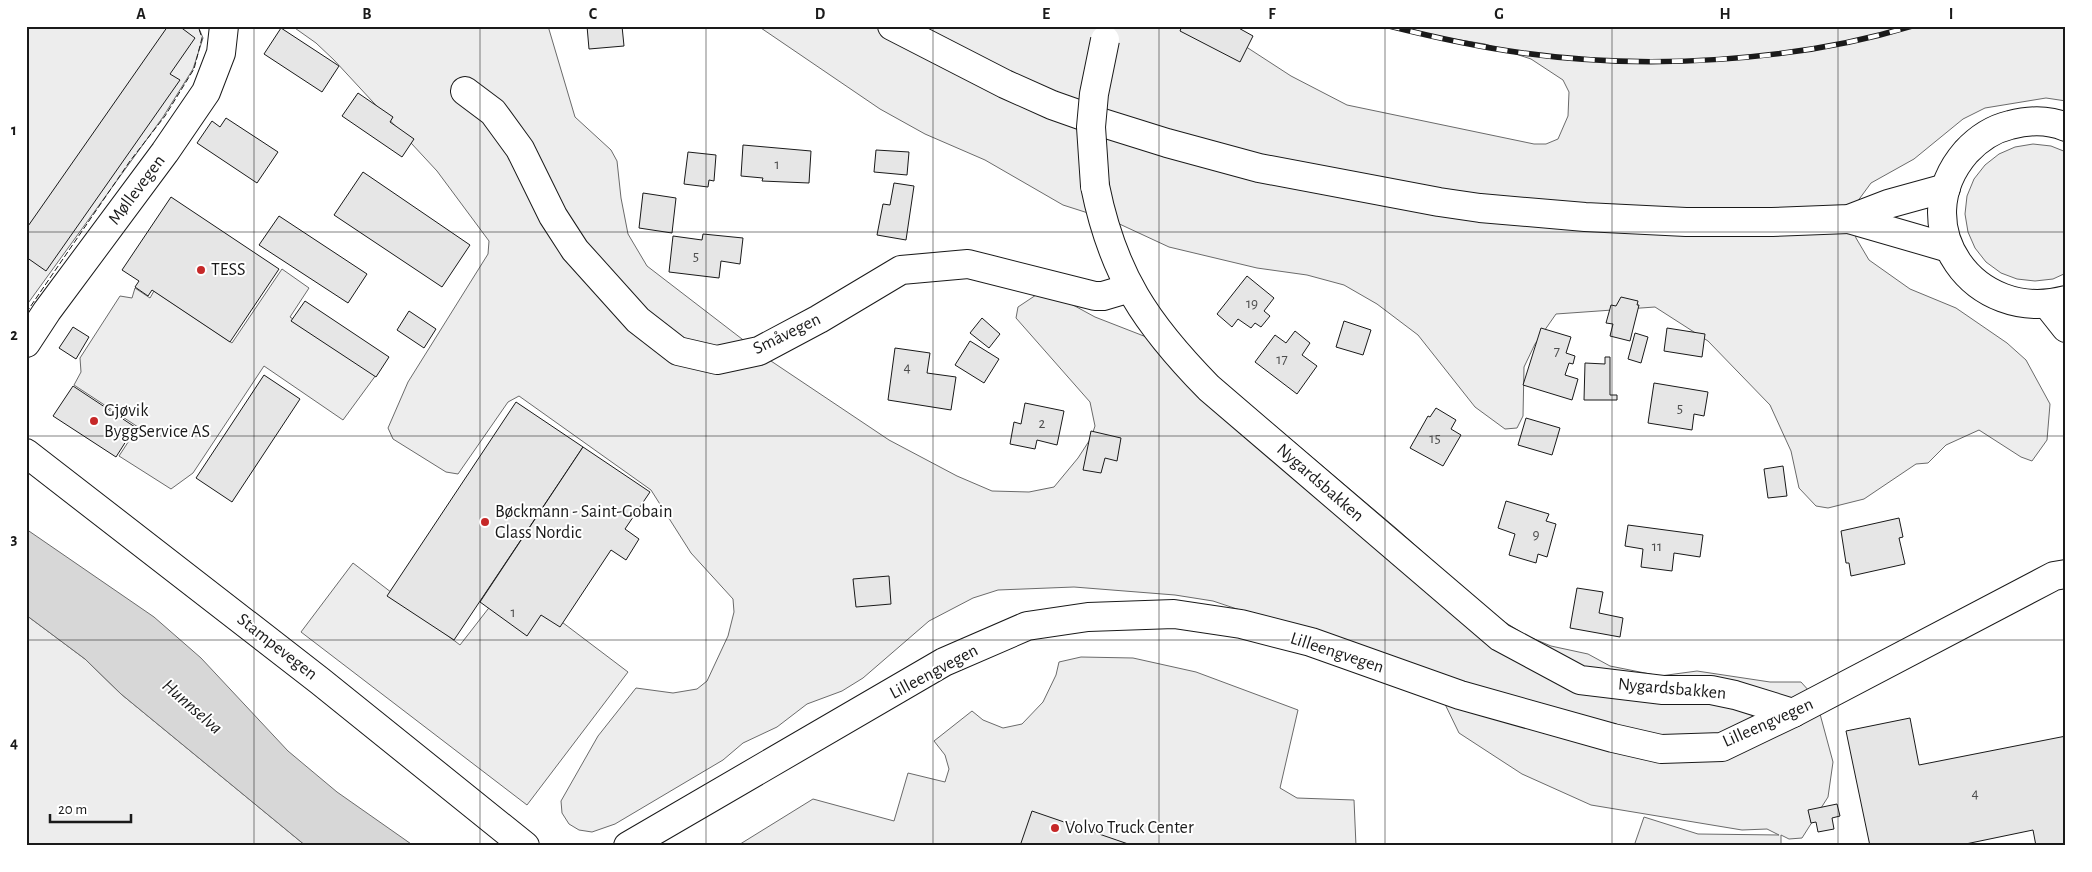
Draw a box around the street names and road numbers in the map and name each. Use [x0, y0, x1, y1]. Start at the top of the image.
street label: Møllevegen [105, 152, 169, 228]
street label: Småvegen [750, 310, 824, 358]
street label: Nygardsbakken [1273, 441, 1367, 525]
street label: Stampevegen [234, 610, 320, 684]
street label: Lilleengvegen [1288, 629, 1386, 677]
street label: Lilleengvegen [887, 641, 981, 703]
street label: Nygardsbakken [1617, 675, 1727, 703]
street label: Lilleengvegen [1720, 695, 1816, 751]

